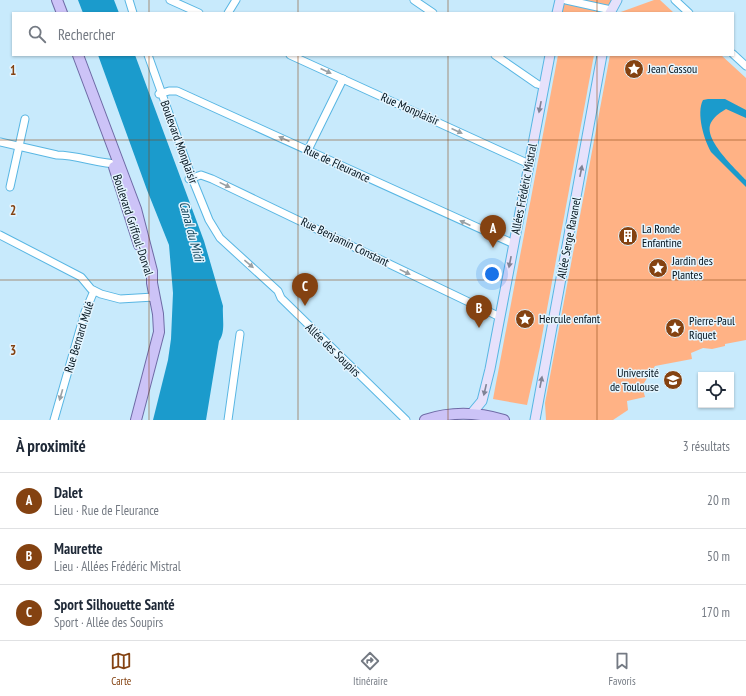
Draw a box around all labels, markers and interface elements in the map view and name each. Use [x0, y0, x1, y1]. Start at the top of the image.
search box [12, 12, 734, 56]
icon: search [26, 23, 48, 45]
text: Rechercher [58, 25, 115, 44]
place icon: Jean Cassou [623, 58, 645, 80]
place label: Jean Cassou [647, 61, 697, 76]
text: 1 [10, 62, 16, 79]
one-way arrow [320, 68, 331, 74]
street label: Rue Monplaisir [379, 89, 442, 128]
street label: Boulevard Monplaisir [157, 98, 202, 186]
one-way arrow [536, 101, 542, 113]
one-way arrow [451, 128, 462, 134]
one-way arrow [277, 136, 289, 142]
street label: Rue de Fleurance [302, 142, 373, 185]
street label: Allées Frédéric Mistral [507, 142, 540, 235]
one-way arrow [579, 165, 585, 178]
street label: Boulevard Griffoul-Dorval [110, 172, 157, 278]
one-way arrow [219, 182, 231, 188]
street label: Allée Serge Ravanel [553, 196, 584, 280]
water label: Canal du Midi [175, 199, 208, 265]
text: 2 [10, 202, 16, 219]
street label: Rue Benjamin Constant [299, 214, 392, 270]
pin: A [480, 215, 506, 248]
one-way arrow [460, 220, 471, 226]
place label: La Ronde Enfantine [642, 221, 682, 250]
building icon: La Ronde Enfantine [617, 225, 639, 247]
place label: Jardin des Plantes [671, 253, 713, 282]
one-way arrow [507, 256, 513, 268]
place icon: Jardin des Plantes [647, 257, 669, 279]
one-way arrow [244, 259, 254, 268]
your location [482, 264, 502, 284]
one-way arrow [400, 268, 411, 275]
pin: C [292, 273, 318, 306]
pin: B [466, 295, 492, 328]
street label: Rue Bernard Mulé [61, 299, 97, 374]
place icon: Hercule enfant [514, 308, 536, 330]
place label: Hercule enfant [539, 311, 601, 326]
place label: Pierre-Paul Riquet [689, 313, 735, 342]
place icon: Pierre-Paul Riquet [664, 317, 686, 339]
street label: Allée des Soupirs [303, 320, 364, 380]
text: 3 [10, 342, 16, 359]
place label: Université de Toulouse [610, 365, 659, 394]
school or university icon: Université de Toulouse [662, 369, 684, 391]
map controls [698, 372, 734, 408]
button: locate [698, 372, 734, 408]
one-way arrow [538, 375, 544, 388]
one-way arrow [482, 384, 488, 396]
one-way arrow [58, 389, 64, 401]
text: À proximité [16, 435, 86, 457]
text: 3 résultats [683, 438, 730, 455]
text: Dalet [54, 483, 83, 502]
text: A [26, 492, 32, 509]
text: 20 m [707, 492, 730, 509]
text: Lieu · Rue de Fleurance [54, 502, 159, 519]
text: Maurette [54, 539, 103, 558]
text: B [26, 548, 32, 565]
text: 50 m [707, 548, 730, 565]
text: Lieu · Allées Frédéric Mistral [54, 558, 181, 575]
text: Sport Silhouette Santé [54, 595, 175, 614]
text: C [26, 604, 32, 621]
text: 170 m [701, 604, 730, 621]
text: Sport · Allée des Soupirs [54, 614, 163, 631]
tab: Carte [110, 650, 132, 688]
tab: Itinéraire [353, 650, 388, 688]
tab: Favoris [609, 650, 636, 688]

